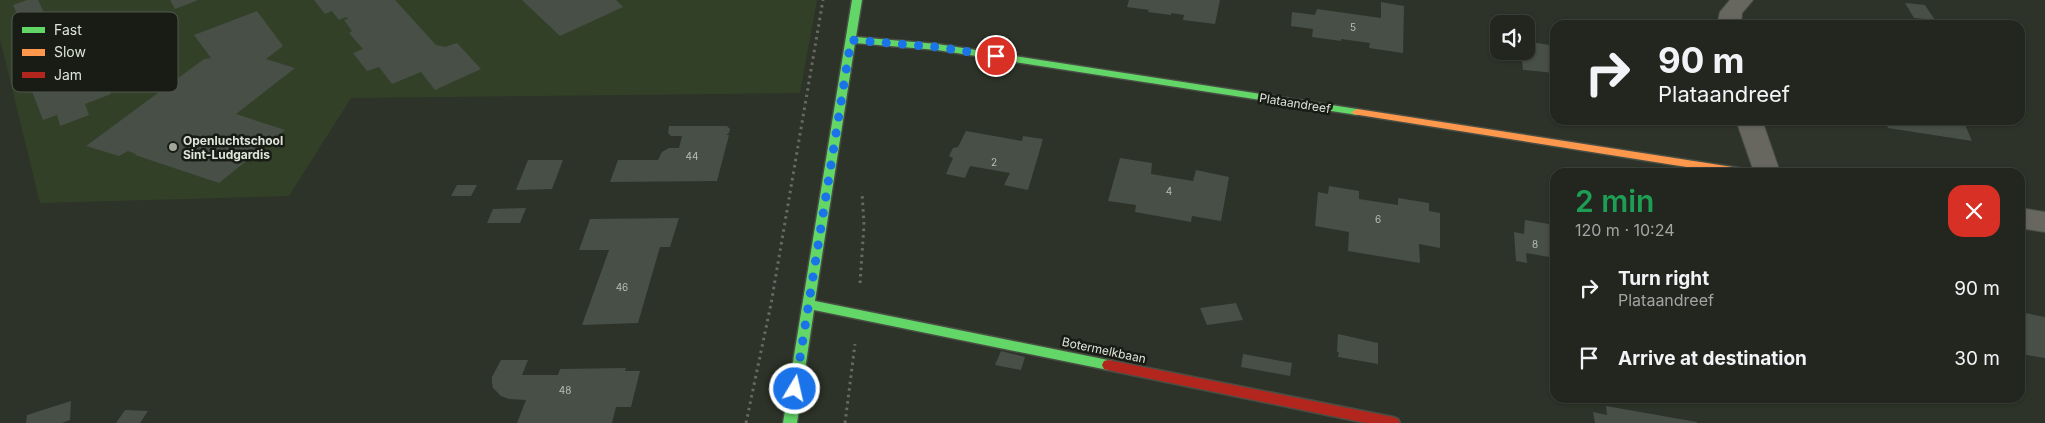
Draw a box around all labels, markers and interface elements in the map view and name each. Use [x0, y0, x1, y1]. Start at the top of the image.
legend [12, 12, 178, 92]
map controls [1490, 15, 1535, 60]
button: sound [1490, 15, 1535, 60]
text: Fast [54, 21, 82, 38]
house number: 5 [1350, 21, 1356, 33]
pin [975, 35, 1017, 77]
text: 90 m [1658, 39, 1745, 81]
icon: right [1575, 40, 1640, 105]
icon: arrive [982, 42, 1010, 70]
text: Slow [54, 43, 86, 60]
text: Jam [54, 66, 82, 83]
text: Plataandreef [1658, 81, 1790, 107]
street label: Plataandreef [1258, 90, 1332, 116]
place label: Openluchtschool Sint-Ludgardis [183, 133, 283, 162]
marker: Openluchtschool Sint-Ludgardis [167, 141, 179, 153]
house number: 44 [686, 150, 698, 162]
house number: 2 [991, 156, 997, 168]
text: 2 min [1575, 183, 1654, 219]
house number: 4 [1166, 185, 1172, 197]
button: close [1948, 185, 2000, 237]
house number: 6 [1375, 213, 1381, 225]
text: 120 m · 10:24 [1575, 220, 1675, 240]
house number: 8 [1532, 238, 1538, 250]
text: Turn right [1618, 267, 1709, 290]
icon: right [1575, 274, 1603, 302]
text: 90 m [1954, 277, 2000, 300]
house number: 46 [616, 281, 628, 293]
text: Plataandreef [1618, 290, 1714, 310]
street label: Botermelkbaan [1061, 334, 1147, 366]
icon: arrive [1575, 344, 1603, 372]
text: Arrive at destination [1618, 347, 1807, 370]
text: 30 m [1954, 347, 2000, 370]
position arrow [768, 362, 820, 414]
house number: 48 [559, 384, 571, 396]

